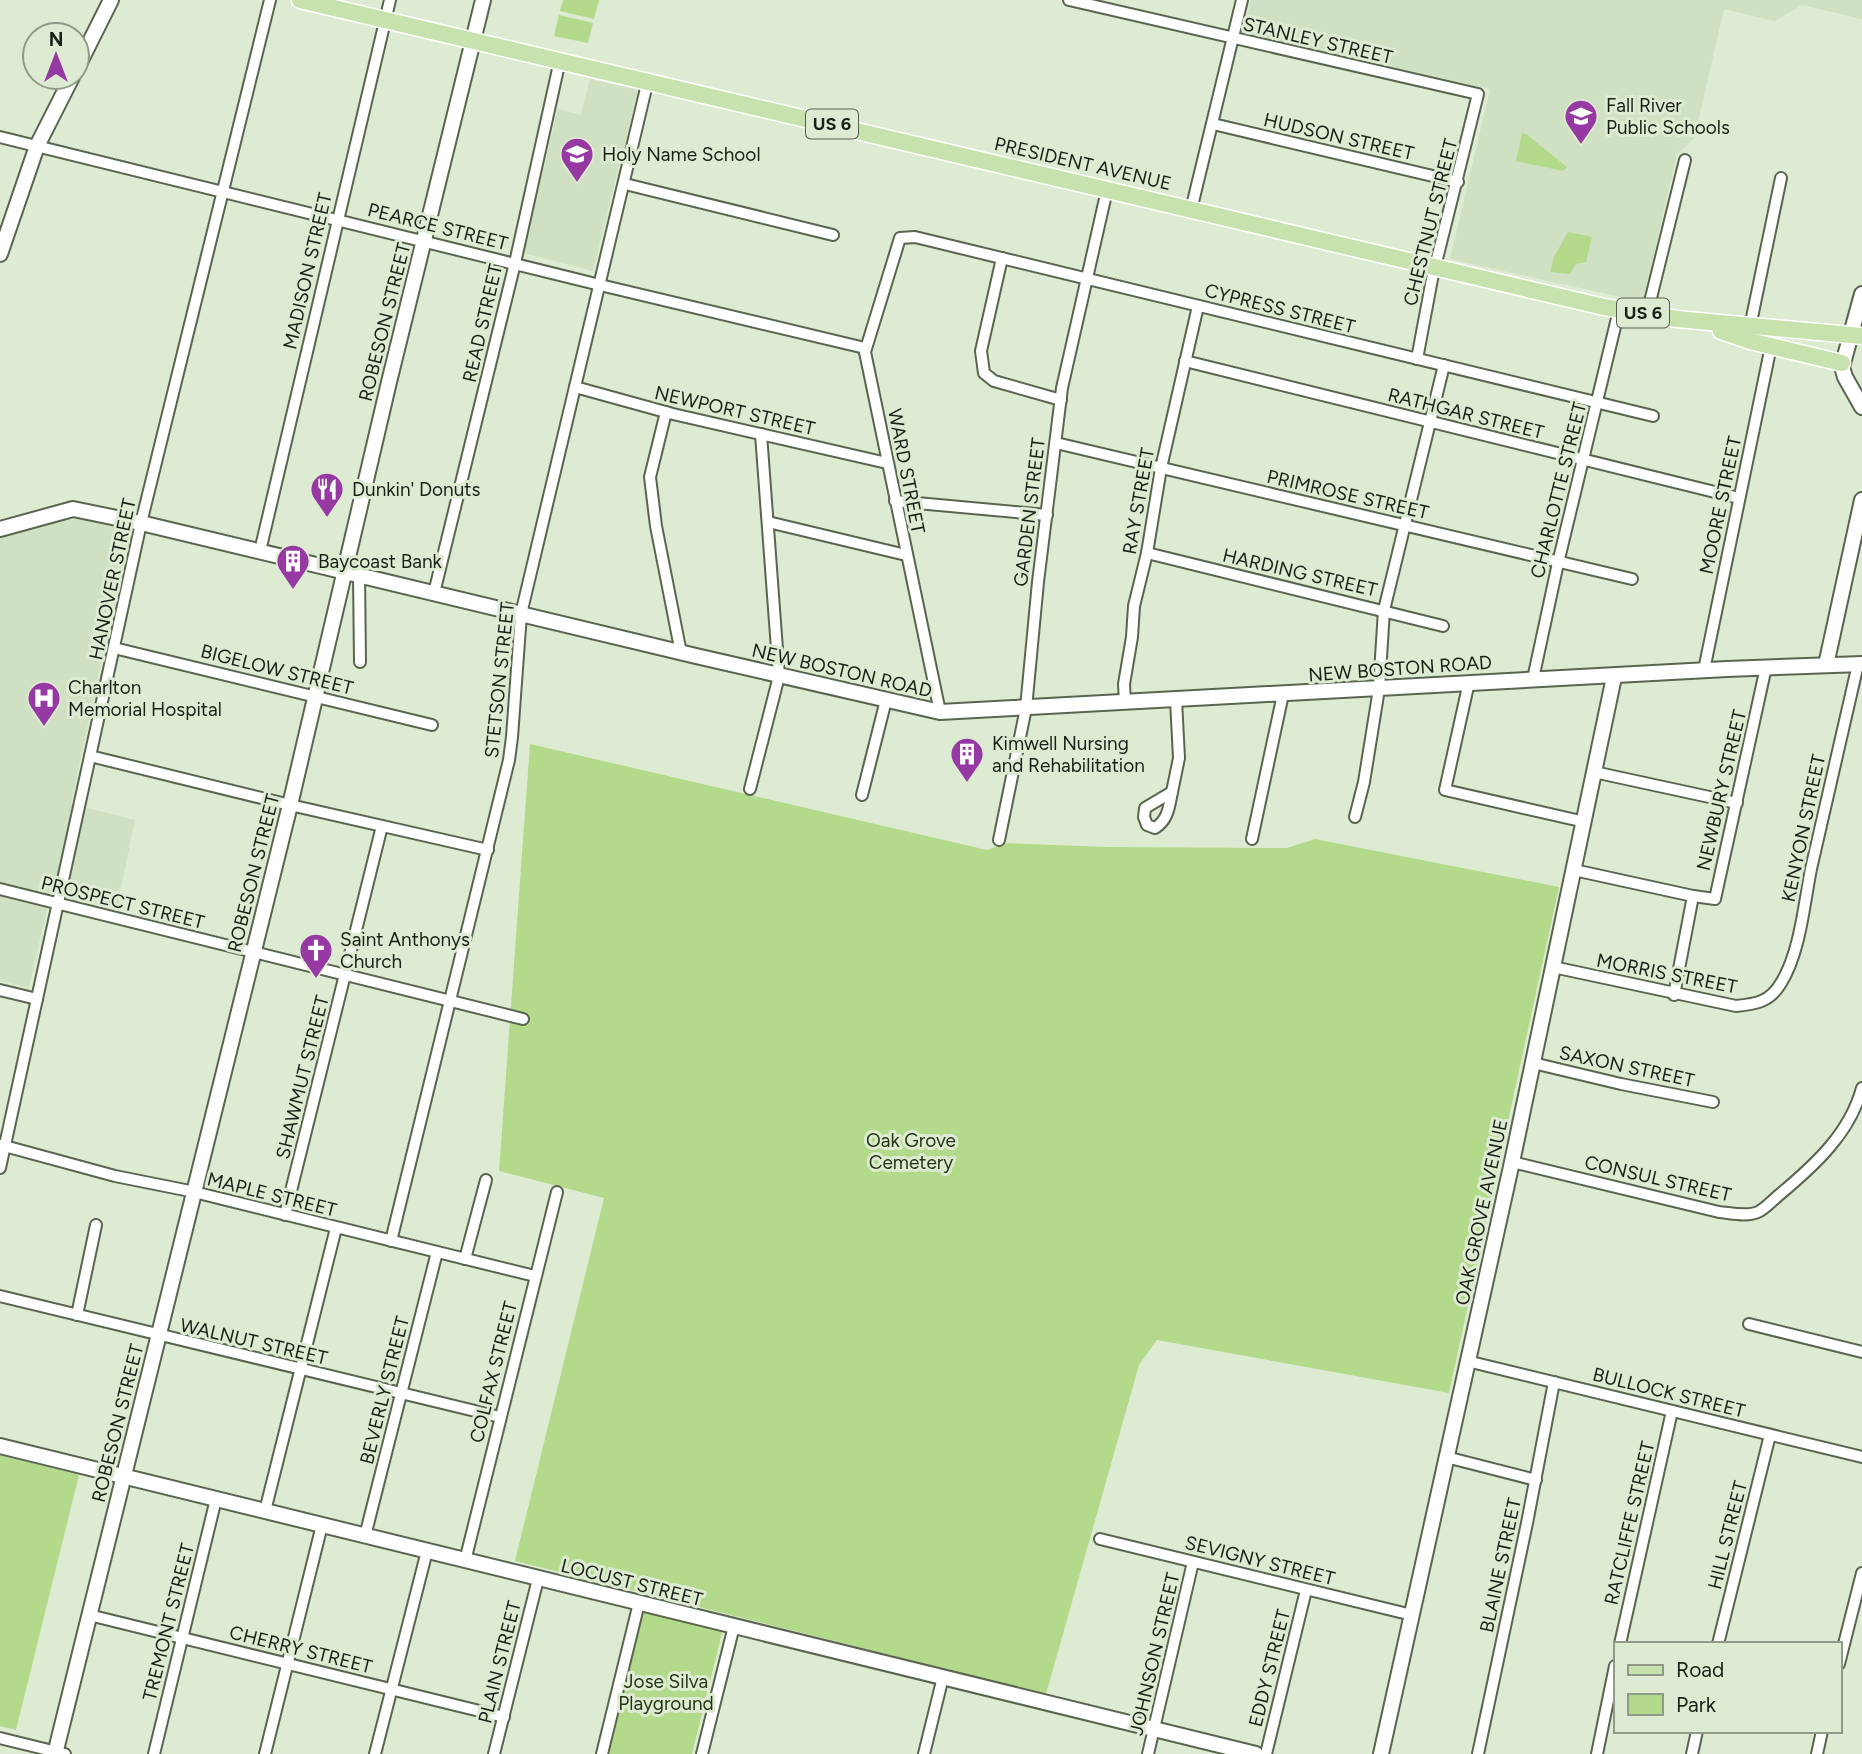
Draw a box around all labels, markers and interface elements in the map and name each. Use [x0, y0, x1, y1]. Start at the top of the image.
street label: STANLEY STREET [1241, 12, 1395, 69]
north arrow [21, 21, 91, 91]
text: N [49, 28, 63, 51]
place label: Fall River Public Schools [1606, 94, 1730, 139]
school or university icon: Fall River Public Schools [1562, 97, 1600, 146]
street label: HUDSON STREET [1261, 108, 1417, 165]
road number: US 6 [806, 110, 858, 139]
street label: PRESIDENT AVENUE [992, 132, 1174, 195]
school or university icon: Holy Name School [558, 135, 596, 184]
street label: CHESTNUT STREET [1399, 136, 1463, 308]
place label: Holy Name School [602, 143, 761, 166]
street label: MADISON STREET [278, 190, 337, 352]
street label: PEARCE STREET [365, 198, 511, 255]
street label: ROBESON STREET [354, 240, 415, 404]
street label: READ STREET [458, 261, 507, 385]
street label: CYPRESS STREET [1202, 279, 1358, 338]
road number: US 6 [1617, 298, 1669, 328]
street label: NEWPORT STREET [652, 381, 818, 440]
street label: RATHGAR STREET [1385, 383, 1547, 444]
street label: CHARLOTTE STREET [1525, 399, 1592, 581]
street label: WARD STREET [883, 406, 930, 536]
street label: MOORE STREET [1695, 434, 1746, 576]
street label: GARDEN STREET [1009, 436, 1050, 588]
street label: RAY STREET [1118, 446, 1159, 556]
street label: PRIMROSE STREET [1265, 465, 1432, 524]
restaurant icon: Dunkin' Donuts [308, 470, 346, 519]
place label: Dunkin' Donuts [352, 478, 480, 501]
street label: HANOVER STREET [84, 496, 141, 662]
building icon: Baycoast Bank [274, 542, 312, 591]
street label: HARDING STREET [1220, 543, 1380, 602]
place label: Baycoast Bank [318, 550, 443, 573]
street label: STETSON STREET [480, 600, 519, 759]
street label: BIGELOW STREET [198, 639, 356, 700]
street label: NEW BOSTON ROAD [750, 639, 934, 702]
street label: NEW BOSTON ROAD [1307, 651, 1493, 686]
place label: Charlton Memorial Hospital [68, 676, 222, 721]
hospital icon: Charlton Memorial Hospital [25, 679, 63, 728]
street label: NEWBURY STREET [1692, 707, 1751, 873]
place label: Kimwell Nursing and Rehabilitation [992, 732, 1145, 777]
building icon: Kimwell Nursing and Rehabilitation [948, 735, 986, 784]
street label: KENYON STREET [1777, 752, 1830, 904]
street label: ROBESON STREET [223, 791, 284, 955]
street label: PROSPECT STREET [39, 871, 207, 934]
place label: Saint Anthonys Church [340, 928, 470, 973]
church icon: Saint Anthonys Church [297, 931, 335, 980]
street label: MORRIS STREET [1594, 949, 1740, 999]
street label: SHAWMUT STREET [271, 992, 334, 1161]
street label: SAXON STREET [1557, 1041, 1697, 1092]
street label: OAK GROVE AVENUE [1451, 1117, 1512, 1307]
park label: Oak Grove Cemetery [866, 1129, 956, 1174]
street label: CONSUL STREET [1582, 1150, 1734, 1207]
street label: MAPLE STREET [205, 1167, 340, 1222]
street label: COLFAX STREET [465, 1299, 522, 1445]
street label: WALNUT STREET [178, 1313, 330, 1370]
street label: BEVERLY STREET [355, 1313, 414, 1467]
street label: ROBESON STREET [87, 1341, 148, 1505]
street label: BULLOCK STREET [1590, 1362, 1748, 1423]
street label: RATCLIFFE STREET [1599, 1438, 1660, 1607]
street label: HILL STREET [1703, 1478, 1752, 1592]
street label: BLAINE STREET [1475, 1495, 1526, 1635]
street label: SEVIGNY STREET [1183, 1531, 1338, 1590]
street label: TREMONT STREET [138, 1541, 199, 1703]
street label: LOCUST STREET [559, 1554, 706, 1611]
street label: JOHNSON STREET [1125, 1570, 1185, 1738]
street label: PLAIN STREET [473, 1598, 526, 1726]
street label: EDDY STREET [1244, 1606, 1295, 1729]
street label: CHERRY STREET [227, 1621, 375, 1678]
legend [1614, 1642, 1841, 1733]
text: Road [1676, 1657, 1724, 1682]
park label: Jose Silva Playground [618, 1670, 714, 1715]
text: Park [1676, 1692, 1717, 1717]

